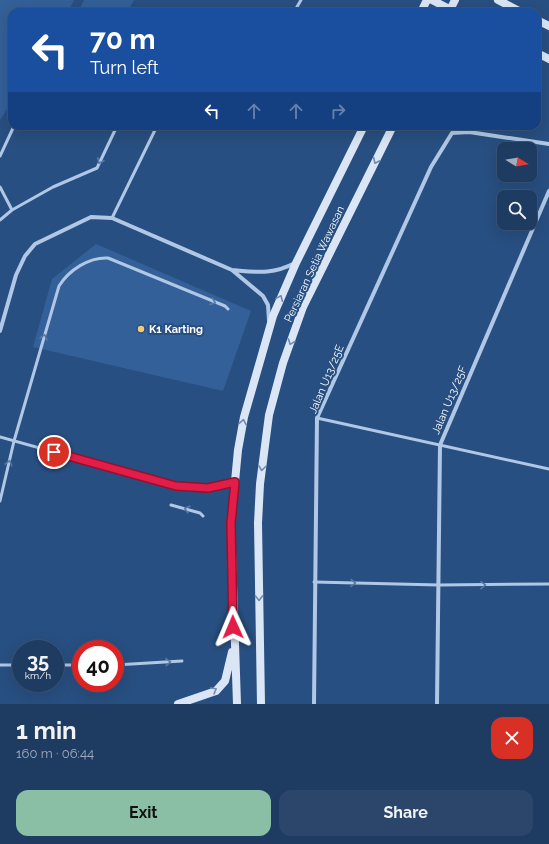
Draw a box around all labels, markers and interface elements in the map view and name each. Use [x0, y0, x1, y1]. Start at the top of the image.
text: 70 m [90, 23, 156, 56]
icon: left [24, 24, 76, 76]
text: Turn left [90, 57, 159, 78]
icon: left [201, 100, 223, 122]
icon: ahead [243, 100, 265, 122]
icon: ahead [285, 100, 307, 122]
icon: right [327, 100, 349, 122]
north arrow [497, 142, 537, 182]
map controls [497, 142, 537, 230]
one-way arrow [97, 157, 105, 164]
one-way arrow [373, 157, 380, 164]
button: search [497, 190, 537, 230]
street label: Persiaran Setia Wawasan [282, 204, 347, 324]
one-way arrow [276, 294, 284, 301]
one-way arrow [210, 297, 217, 305]
place label: K1 Karting [149, 323, 203, 336]
marker: K1 Karting [136, 324, 146, 334]
one-way arrow [39, 334, 48, 341]
one-way arrow [287, 338, 296, 345]
street label: Jalan U13/25E [306, 343, 347, 415]
street label: Jalan U13/25F [429, 364, 470, 436]
one-way arrow [239, 419, 247, 425]
pin [37, 435, 71, 469]
icon: arrive [43, 441, 65, 463]
one-way arrow [5, 459, 13, 466]
one-way arrow [258, 465, 267, 471]
one-way arrow [184, 505, 191, 514]
one-way arrow [350, 579, 356, 587]
one-way arrow [480, 580, 486, 589]
one-way arrow [255, 595, 263, 601]
position arrow [212, 606, 254, 648]
speed limit sign: 40 [72, 640, 124, 692]
text: 35 [27, 649, 49, 673]
one-way arrow [165, 658, 171, 666]
text: km/h [25, 670, 51, 681]
one-way arrow [210, 688, 217, 695]
text: 1 min [16, 716, 77, 745]
button: close [491, 717, 533, 759]
text: 160 m · 06:44 [16, 746, 94, 761]
button: Exit [16, 790, 271, 836]
button: Share [279, 790, 533, 836]

